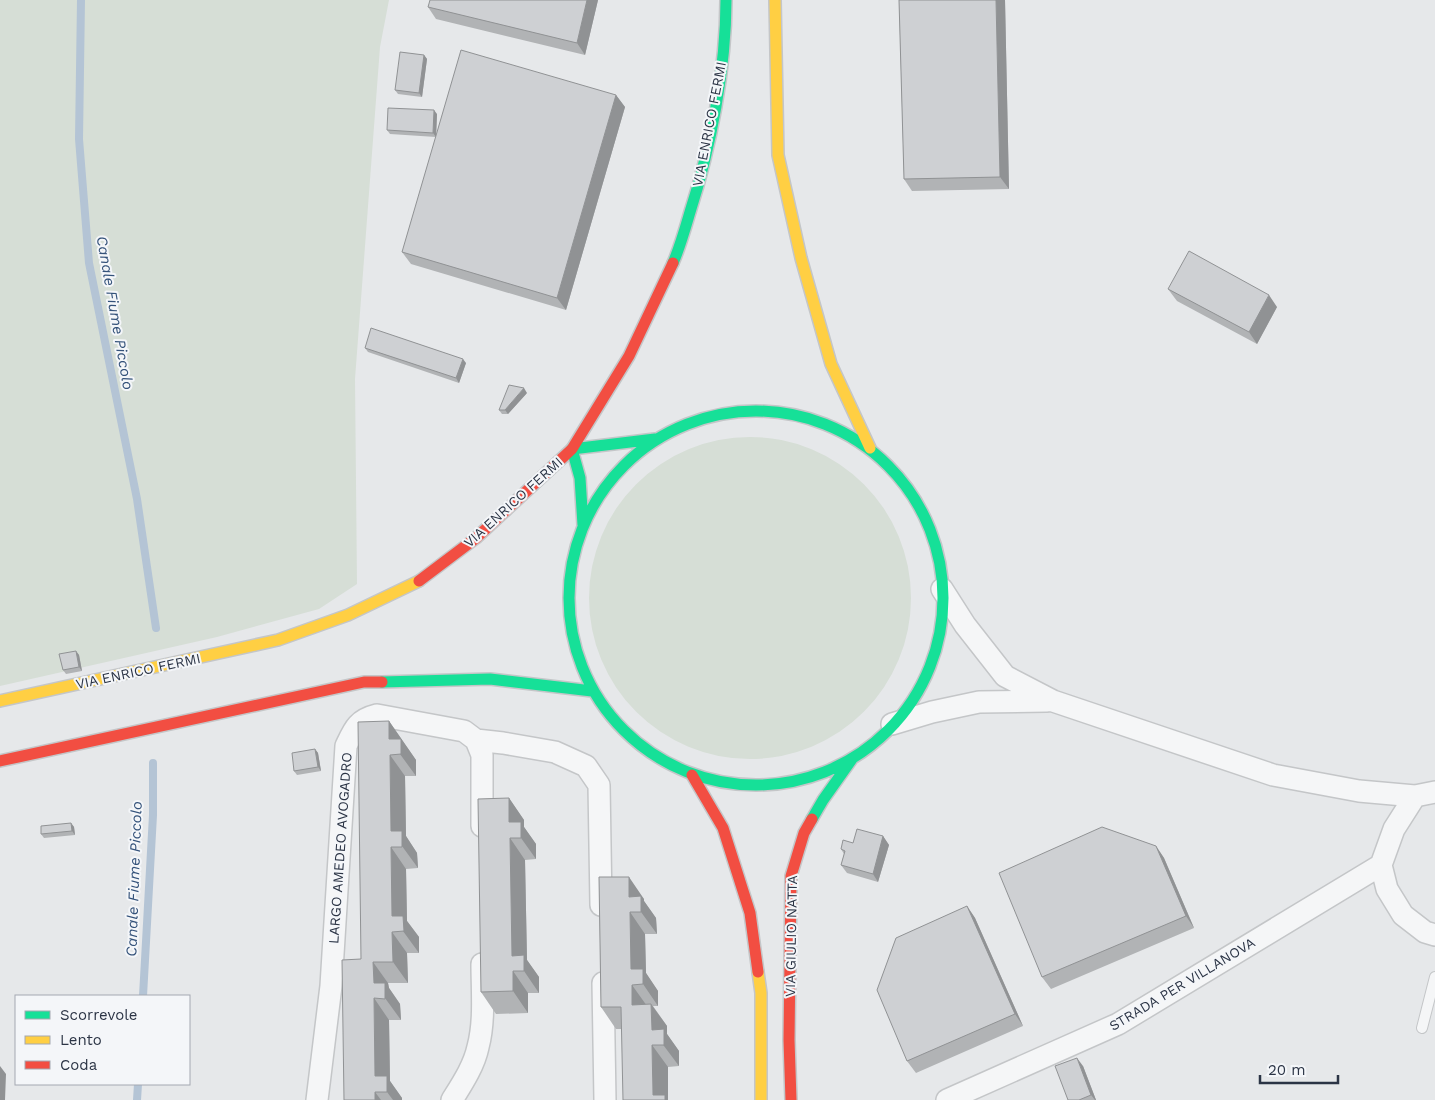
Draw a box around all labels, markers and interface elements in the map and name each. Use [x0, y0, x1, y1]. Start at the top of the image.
street label: VIA ENRICO FERMI [689, 60, 729, 188]
water label: Canale Fiume Piccolo [93, 235, 137, 391]
street label: VIA ENRICO FERMI [460, 454, 566, 550]
street label: VIA ENRICO FERMI [74, 650, 202, 692]
street label: LARGO AMEDEO AVOGADRO [325, 752, 355, 944]
water label: Canale Fiume Piccolo [122, 801, 146, 957]
street label: VIA GIULIO NATTA [782, 875, 800, 997]
street label: STRADA PER VILLANOVA [1106, 934, 1258, 1034]
legend [15, 995, 190, 1085]
text: Scorrevole [60, 1006, 138, 1024]
text: Lento [60, 1031, 102, 1049]
scale bar [1260, 1052, 1338, 1084]
text: Coda [60, 1056, 98, 1074]
text: 20 m [1268, 1061, 1306, 1079]

